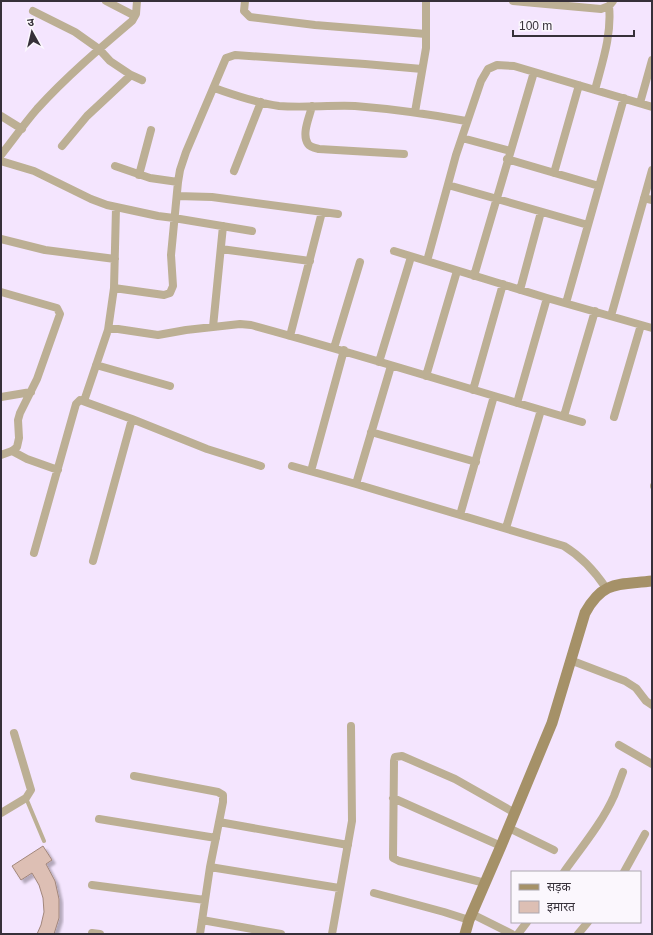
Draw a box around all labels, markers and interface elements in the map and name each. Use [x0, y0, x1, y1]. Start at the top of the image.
north arrow [12, 12, 52, 52]
scale bar [513, 12, 634, 38]
text: उ [27, 16, 35, 28]
text: 100 m [519, 19, 552, 33]
legend [511, 871, 641, 923]
text: सड़क [547, 880, 572, 894]
text: इमारत [547, 900, 576, 914]

